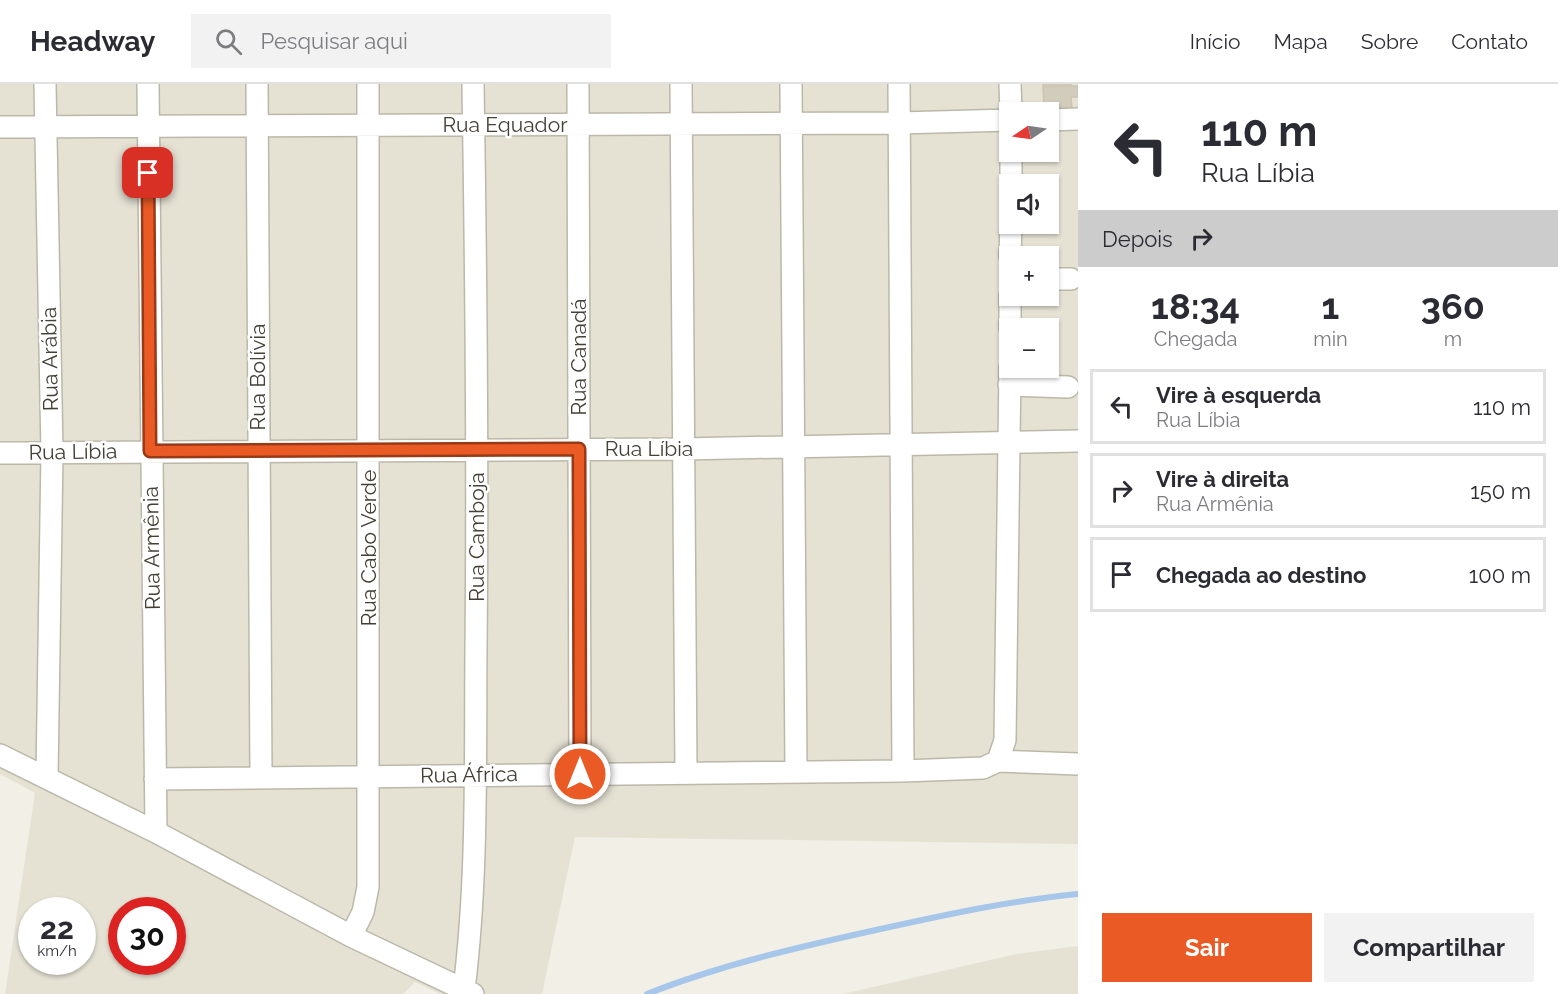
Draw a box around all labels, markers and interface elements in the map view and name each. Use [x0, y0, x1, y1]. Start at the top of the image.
search box [191, 14, 611, 68]
text: Headway [30, 25, 155, 58]
icon: search [212, 25, 245, 58]
text: Pesquisar aqui [260, 28, 408, 54]
text: Início [1190, 29, 1240, 54]
text: Mapa [1273, 29, 1328, 54]
text: Sobre [1361, 29, 1418, 54]
text: Contato [1451, 29, 1528, 54]
north arrow [999, 102, 1059, 162]
map controls [999, 102, 1059, 378]
text: 110 m [1201, 107, 1317, 156]
icon: left [1102, 108, 1180, 186]
street label: Rua Equador [442, 112, 568, 137]
pin [122, 147, 173, 198]
icon: arrive [131, 156, 164, 189]
text: Rua Líbia [1201, 157, 1315, 188]
button: sound [999, 174, 1059, 234]
icon: right [1185, 222, 1218, 255]
text: Depois [1102, 226, 1173, 252]
button: + [999, 246, 1059, 306]
text: 18:34 [1151, 285, 1240, 327]
text: 1 [1322, 285, 1339, 327]
text: 360 [1421, 285, 1485, 327]
street label: Rua Canadá [566, 299, 591, 415]
street label: Rua Arábia [36, 307, 63, 411]
button: − [999, 318, 1059, 378]
street label: Rua Bolívia [245, 324, 270, 430]
text: Chegada [1154, 327, 1238, 351]
text: min [1313, 327, 1348, 351]
text: m [1444, 327, 1462, 351]
text: Vire à esquerda [1156, 382, 1321, 408]
icon: left [1105, 390, 1138, 423]
text: 110 m [1473, 394, 1531, 420]
text: Rua Líbia [1156, 408, 1240, 432]
street label: Rua Líbia [605, 436, 693, 461]
street label: Rua Líbia [28, 438, 118, 465]
text: Vire à direita [1156, 466, 1289, 492]
street label: Rua Cabo Verde [356, 470, 381, 626]
street label: Rua Camboja [464, 472, 489, 602]
icon: right [1105, 474, 1138, 507]
text: 150 m [1470, 478, 1531, 504]
street label: Rua Armênia [138, 486, 165, 610]
text: Rua Armênia [1156, 492, 1274, 516]
icon: arrive [1105, 558, 1138, 591]
text: Chegada ao destino [1156, 562, 1366, 588]
text: 100 m [1469, 562, 1531, 588]
position arrow [548, 742, 612, 806]
street label: Rua África [420, 761, 518, 788]
speed limit sign: 30 [108, 897, 186, 975]
text: 22 [40, 911, 74, 946]
button: Sair [1102, 913, 1312, 982]
button: Compartilhar [1324, 913, 1534, 982]
text: km/h [37, 942, 77, 960]

